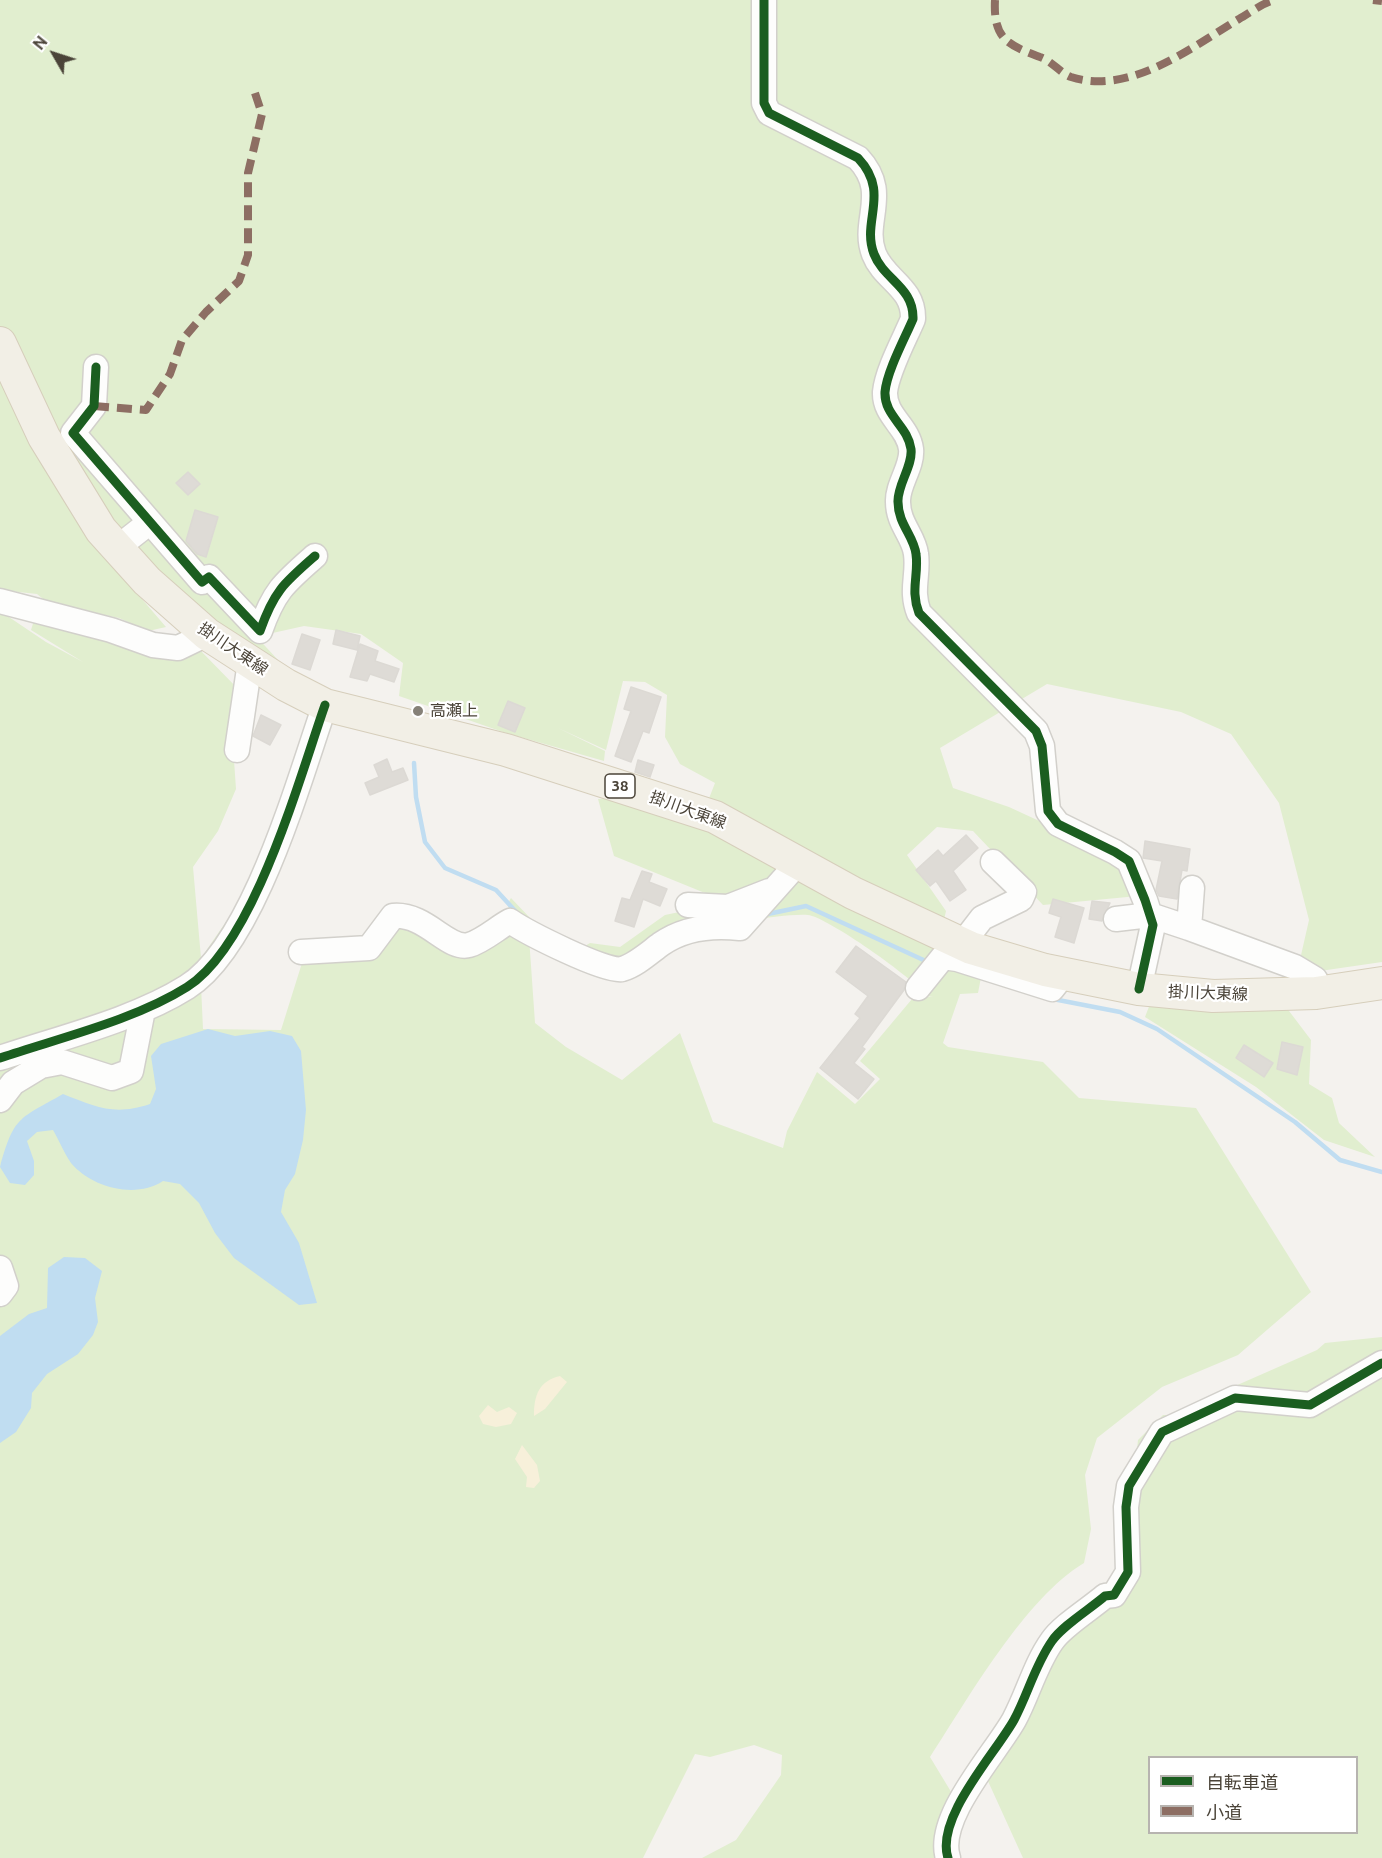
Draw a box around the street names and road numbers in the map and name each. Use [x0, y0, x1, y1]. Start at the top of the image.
street label: 掛川大東線 [194, 619, 272, 679]
road number: 38 [605, 774, 635, 798]
street label: 掛川大東線 [647, 787, 729, 833]
street label: 掛川大東線 [1168, 982, 1248, 1004]

